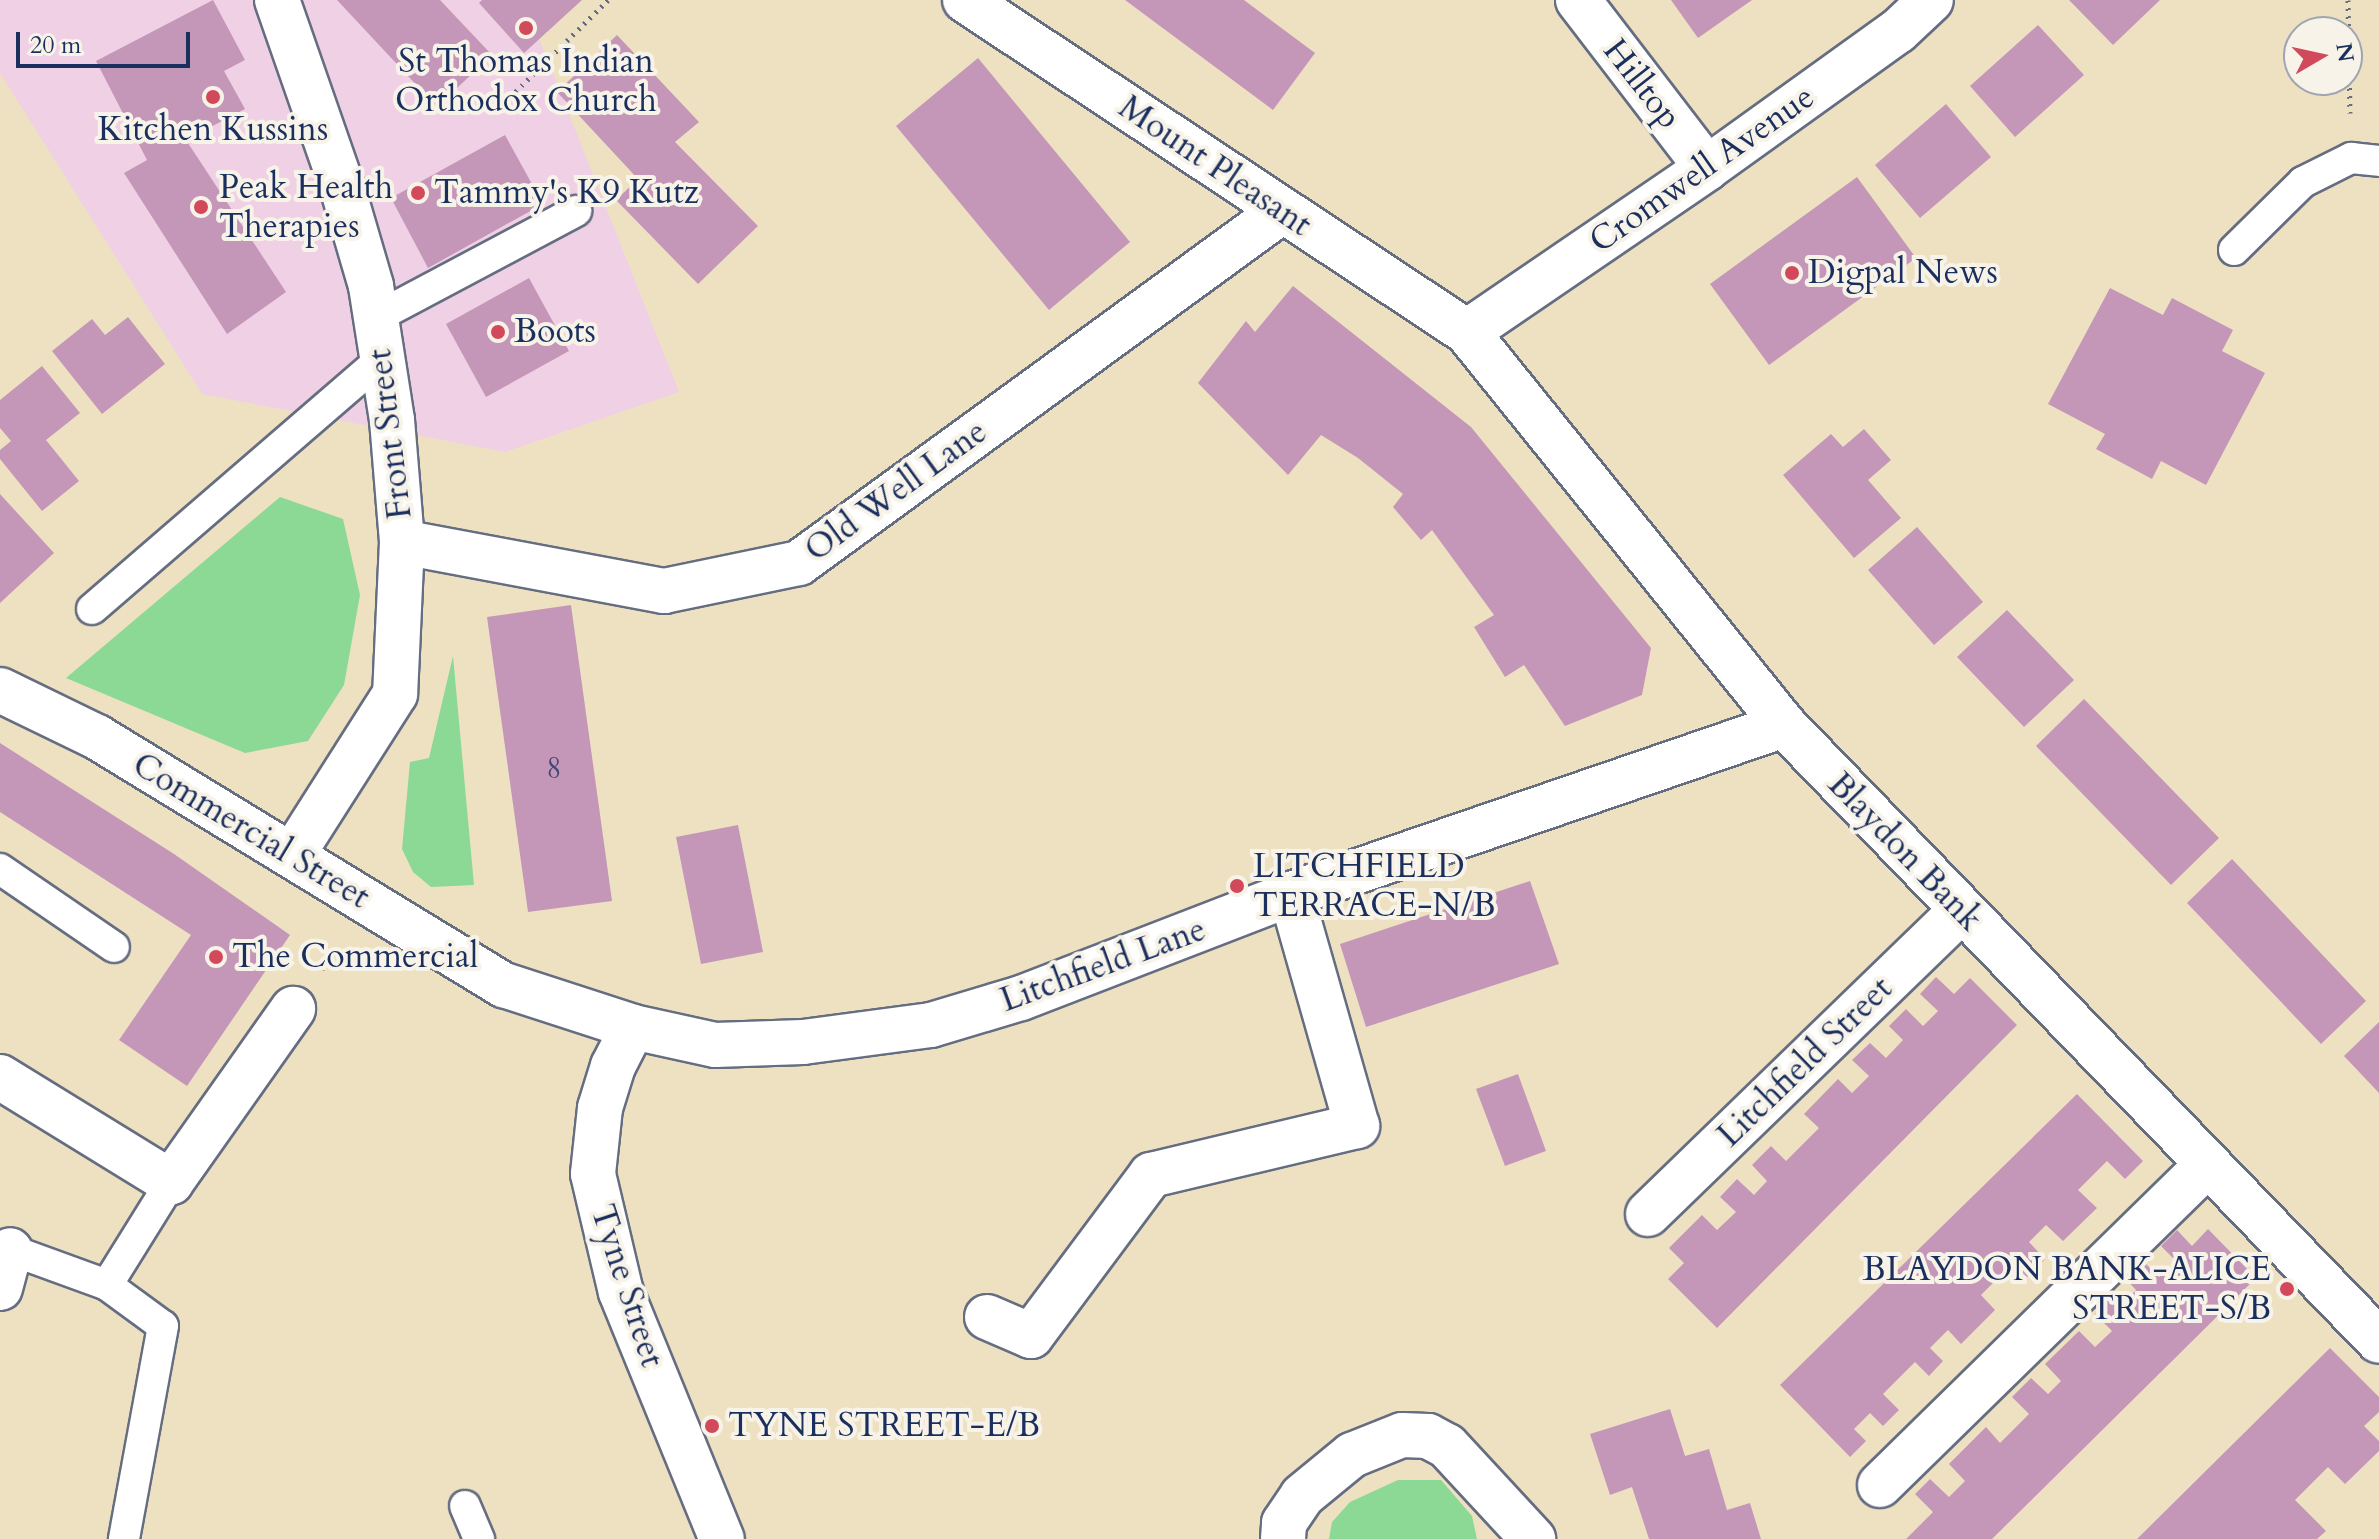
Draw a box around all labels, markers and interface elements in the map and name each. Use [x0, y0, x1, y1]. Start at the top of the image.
scale bar [20, 16, 194, 66]
north arrow [2283, 16, 2363, 96]
marker: St Thomas Indian Orthodox Church [517, 19, 535, 37]
text: 20 m [30, 29, 81, 62]
street label: Hilltop [1594, 31, 1690, 137]
place label: St Thomas Indian Orthodox Church [395, 41, 657, 120]
text: N [2328, 41, 2361, 64]
street label: Cromwell Avenue [1582, 76, 1822, 262]
street label: Mount Pleasant [1111, 87, 1319, 245]
marker: Kitchen Kussins [204, 88, 222, 106]
place label: Kitchen Kussins [98, 110, 328, 150]
place label: Peak Health Therapies [219, 167, 393, 246]
place label: Tammy's K9 Kutz [434, 173, 699, 213]
marker: Tammy's K9 Kutz [409, 184, 427, 202]
marker: Peak Health Therapies [190, 196, 212, 218]
place label: Digpal News [1808, 253, 1998, 293]
marker: Digpal News [1783, 264, 1801, 282]
place label: Boots [514, 312, 596, 352]
marker: Boots [489, 323, 507, 341]
street label: Front Street [359, 347, 421, 521]
street label: Old Well Lane [797, 411, 995, 571]
street label: Commercial Street [125, 744, 377, 918]
house number: 8 [546, 751, 562, 787]
street label: Blaydon Bank [1819, 764, 1991, 940]
place label: LITCHFIELD TERRACE-N/B [1253, 846, 1495, 926]
marker: LITCHFIELD TERRACE-N/B [1228, 877, 1246, 895]
street label: Litchfield Lane [995, 909, 1211, 1021]
place label: The Commercial [232, 937, 478, 977]
marker: The Commercial [207, 948, 225, 966]
street label: Litchfield Street [1709, 968, 1901, 1156]
street label: Tyne Street [582, 1200, 672, 1372]
place label: BLAYDON BANK-ALICE STREET-S/B [1863, 1249, 2271, 1328]
marker: BLAYDON BANK-ALICE STREET-S/B [2278, 1280, 2296, 1298]
place label: TYNE STREET-E/B [728, 1406, 1040, 1446]
marker: TYNE STREET-E/B [703, 1417, 721, 1435]

